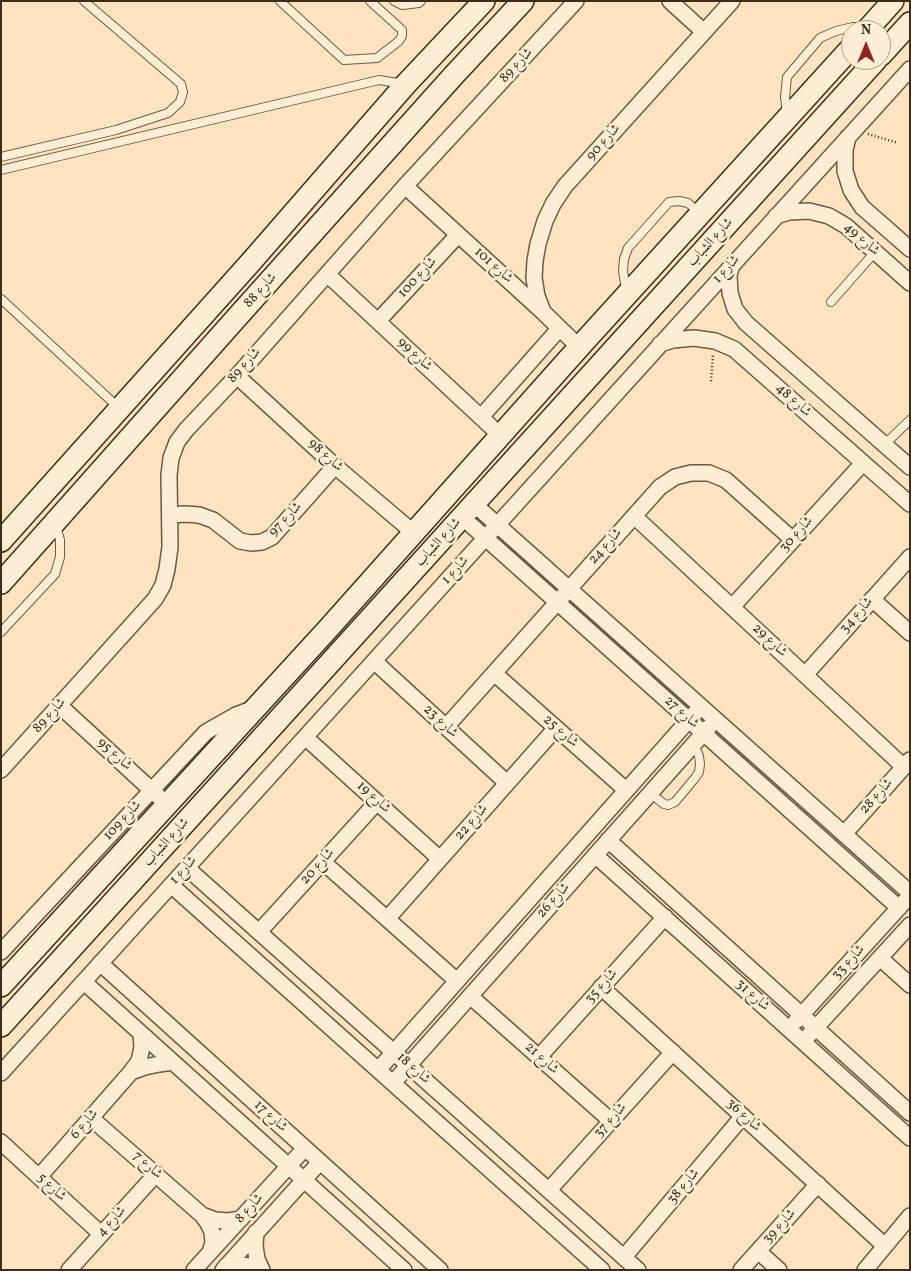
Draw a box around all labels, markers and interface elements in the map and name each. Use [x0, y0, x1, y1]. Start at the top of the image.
north arrow [841, 20, 891, 70]
text: N [861, 21, 871, 40]
street label: شارع 89 [497, 45, 537, 87]
street label: شارع 90 [583, 121, 625, 165]
street label: شارع الشباب [685, 215, 737, 271]
street label: شارع 49 [840, 220, 882, 260]
street label: شارع 101 [470, 244, 516, 288]
street label: شارع 1 [710, 252, 744, 288]
street label: شارع 100 [395, 254, 441, 302]
street label: شارع 88 [241, 270, 281, 312]
street label: شارع 99 [393, 335, 435, 375]
street label: شارع 89 [225, 345, 265, 387]
street label: شارع 48 [772, 381, 814, 421]
street label: شارع 98 [304, 436, 346, 476]
street label: شارع 97 [266, 499, 306, 541]
street label: شارع 30 [777, 514, 817, 556]
street label: شارع الشباب [413, 515, 465, 571]
street label: شارع 24 [586, 526, 626, 568]
street label: شارع 1 [439, 553, 473, 589]
street label: شارع 34 [837, 594, 877, 638]
street label: شارع 29 [748, 621, 790, 661]
street label: شارع 27 [660, 693, 702, 733]
street label: شارع 89 [30, 695, 70, 737]
street label: شارع 23 [419, 702, 461, 742]
street label: شارع 25 [539, 712, 581, 752]
street label: شارع 95 [93, 735, 135, 775]
street label: شارع 28 [857, 776, 897, 818]
street label: شارع 19 [353, 778, 393, 818]
street label: شارع 109 [100, 798, 146, 844]
street label: شارع 22 [452, 802, 492, 844]
street label: شارع الشباب [141, 815, 193, 871]
street label: شارع 20 [297, 845, 339, 889]
street label: شارع 1 [167, 853, 201, 889]
street label: شارع 26 [534, 880, 574, 922]
street label: شارع 33 [829, 942, 869, 984]
street label: شارع 35 [582, 966, 622, 1008]
street label: شارع 31 [732, 976, 772, 1016]
street label: شارع 21 [520, 1039, 562, 1079]
street label: شارع 18 [393, 1049, 433, 1089]
street label: شارع 36 [722, 1096, 764, 1136]
street label: شارع 17 [250, 1098, 290, 1136]
street label: شارع 37 [591, 1100, 631, 1142]
street label: شارع 6 [67, 1107, 103, 1143]
street label: شارع 7 [129, 1149, 165, 1183]
street label: شارع 38 [664, 1166, 704, 1208]
street label: شارع 5 [33, 1170, 69, 1206]
street label: شارع 8 [232, 1191, 268, 1227]
street label: شارع 4 [94, 1203, 130, 1241]
street label: شارع 39 [760, 1206, 800, 1248]

